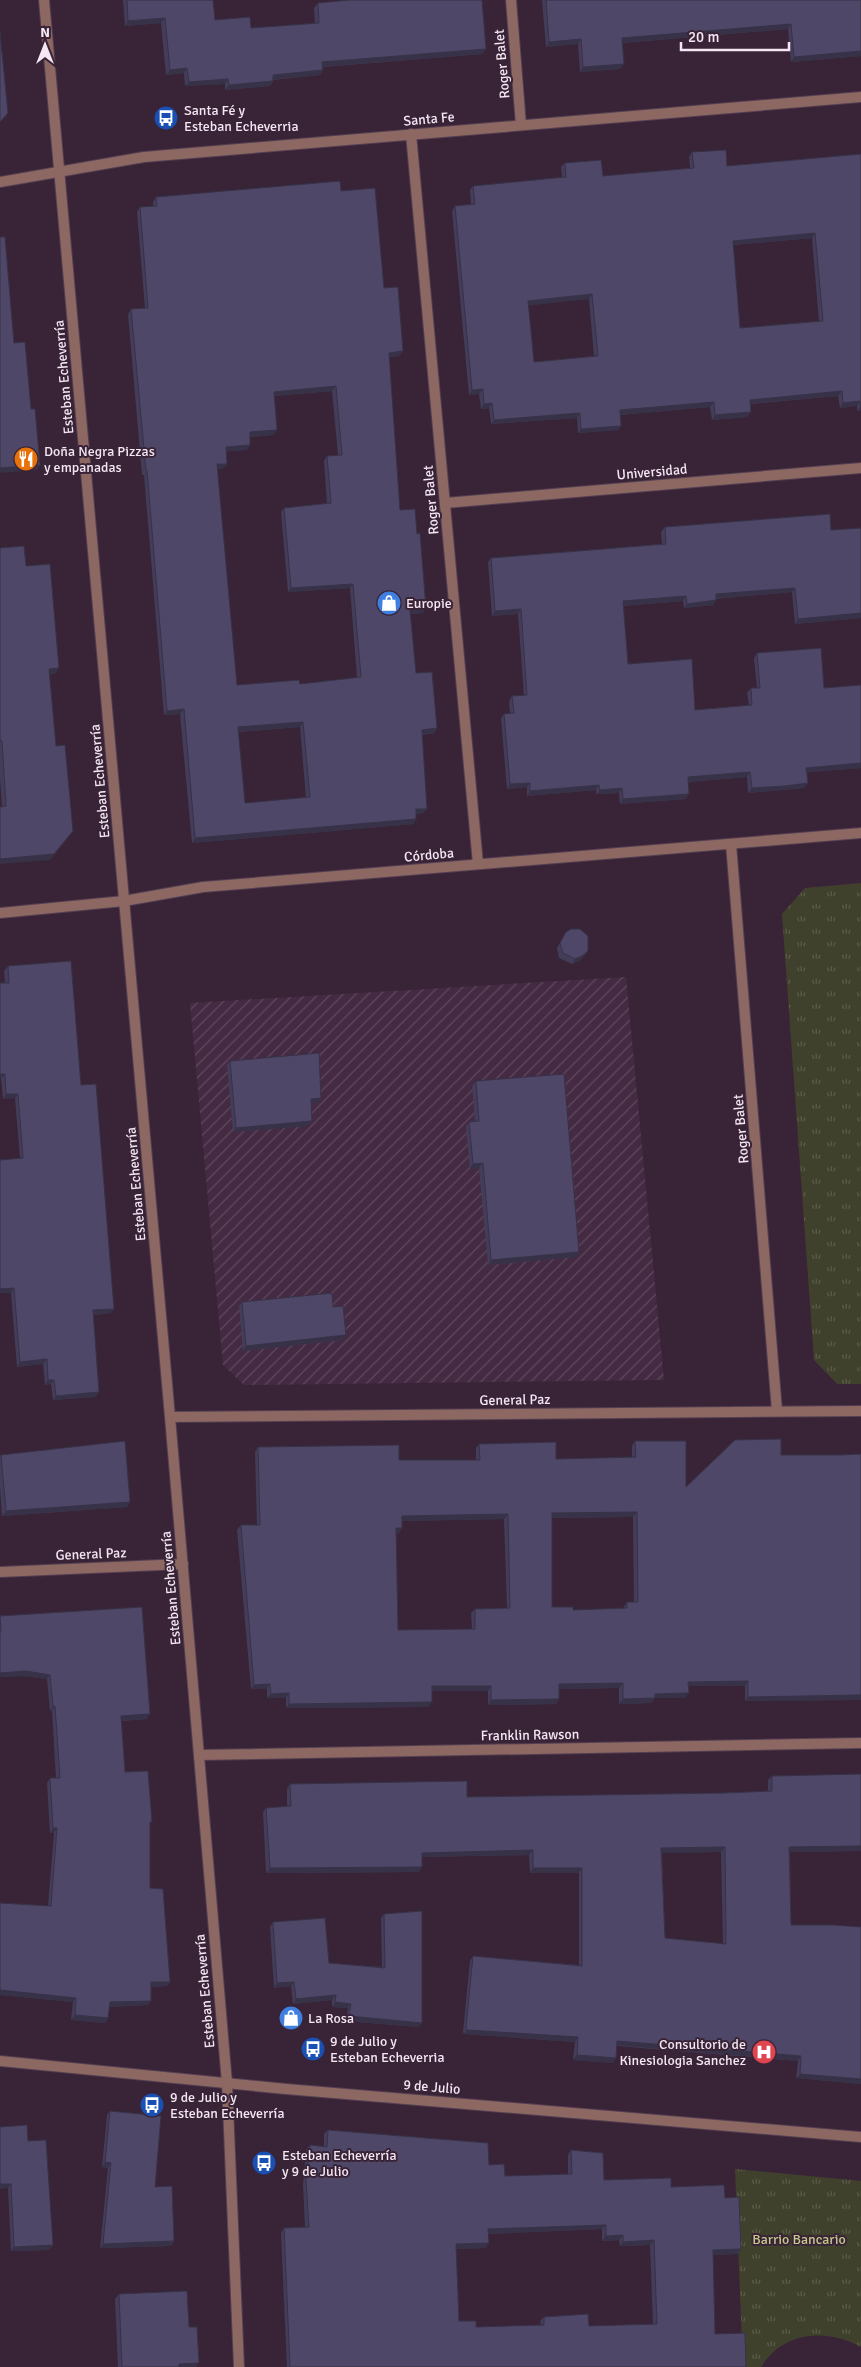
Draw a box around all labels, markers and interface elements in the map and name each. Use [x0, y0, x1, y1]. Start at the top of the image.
north arrow [20, 20, 70, 70]
scale bar [681, 20, 788, 52]
text: N [40, 24, 50, 41]
text: 20 m [688, 28, 719, 46]
street label: Roger Balet [490, 29, 513, 99]
place label: Santa Fé y Esteban Echeverria [184, 102, 299, 135]
bus stop icon: Santa Fé y Esteban Echeverria [153, 105, 179, 131]
street label: Santa Fe [403, 108, 455, 130]
street label: Esteban Echeverría [51, 319, 77, 435]
place label: Doña Negra Pizzas y empanadas [44, 443, 155, 476]
restaurant icon: Doña Negra Pizzas y empanadas [13, 446, 39, 472]
street label: Universidad [616, 460, 688, 484]
street label: Roger Balet [419, 465, 442, 535]
shop icon: Europie [376, 590, 402, 616]
place label: Europie [406, 595, 452, 612]
street label: Esteban Echeverría [87, 723, 113, 839]
street label: Córdoba [403, 844, 455, 866]
street label: Roger Balet [729, 1094, 752, 1164]
street label: Esteban Echeverría [123, 1126, 149, 1242]
street label: General Paz [479, 1391, 551, 1409]
street label: Esteban Echeverría [158, 1530, 184, 1646]
street label: General Paz [55, 1544, 127, 1564]
street label: Franklin Rawson [481, 1726, 579, 1744]
street label: Esteban Echeverría [192, 1933, 218, 2049]
shop icon: La Rosa [278, 2005, 304, 2031]
place label: La Rosa [308, 2010, 354, 2027]
place label: 9 de Julio y Esteban Echeverria [330, 2033, 445, 2066]
bus stop icon: 9 de Julio y Esteban Echeverria [300, 2036, 326, 2062]
place label: Consultorio de Kinesiologia Sanchez [619, 2036, 746, 2069]
hospital icon: Consultorio de Kinesiologia Sanchez [751, 2039, 777, 2065]
street label: 9 de Julio [403, 2076, 461, 2098]
place label: 9 de Julio y Esteban Echeverría [170, 2089, 285, 2122]
bus stop icon: 9 de Julio y Esteban Echeverría [139, 2092, 165, 2118]
place label: Esteban Echeverría y 9 de Julio [282, 2147, 397, 2180]
bus stop icon: Esteban Echeverría y 9 de Julio [251, 2150, 277, 2176]
park label: Barrio Bancario [752, 2231, 846, 2248]

